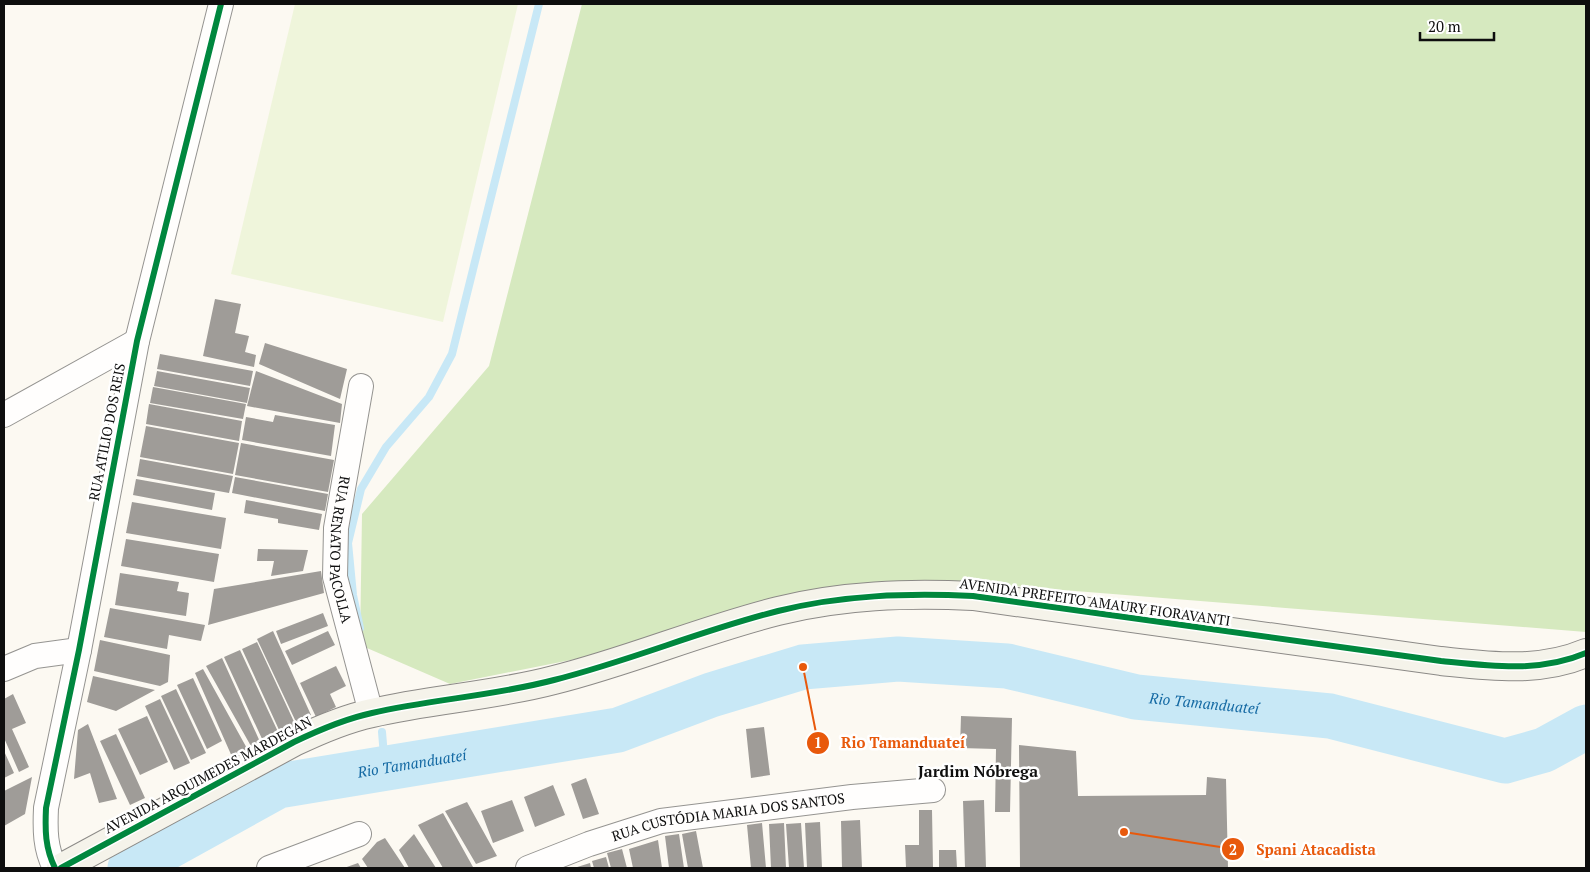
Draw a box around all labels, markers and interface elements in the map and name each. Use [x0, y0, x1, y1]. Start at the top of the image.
scale bar [1420, 10, 1494, 42]
text: 20 m [1428, 16, 1461, 36]
street label: RUA ATILIO DOS REIS [84, 361, 129, 502]
street label: RUA RENATO PACOLLA [326, 475, 357, 625]
street label: AVENIDA PREFEITO AMAURY FIORAVANTI [958, 573, 1232, 630]
water label: Rio Tamanduateí [1147, 687, 1262, 718]
street label: AVENIDA ARQUIMEDES MARDEGAN [101, 712, 315, 838]
callout: Rio Tamanduateí [806, 728, 974, 758]
text: 1 [814, 732, 822, 752]
text: Rio Tamanduateí [841, 732, 965, 752]
water label: Rio Tamanduateí [355, 744, 470, 782]
district label: Jardim Nóbrega [918, 760, 1038, 782]
street label: RUA CUSTÓDIA MARIA DOS SANTOS [609, 788, 846, 845]
callout: Spani Atacadista [1221, 834, 1386, 864]
text: 2 [1229, 839, 1237, 859]
text: Spani Atacadista [1256, 839, 1377, 859]

